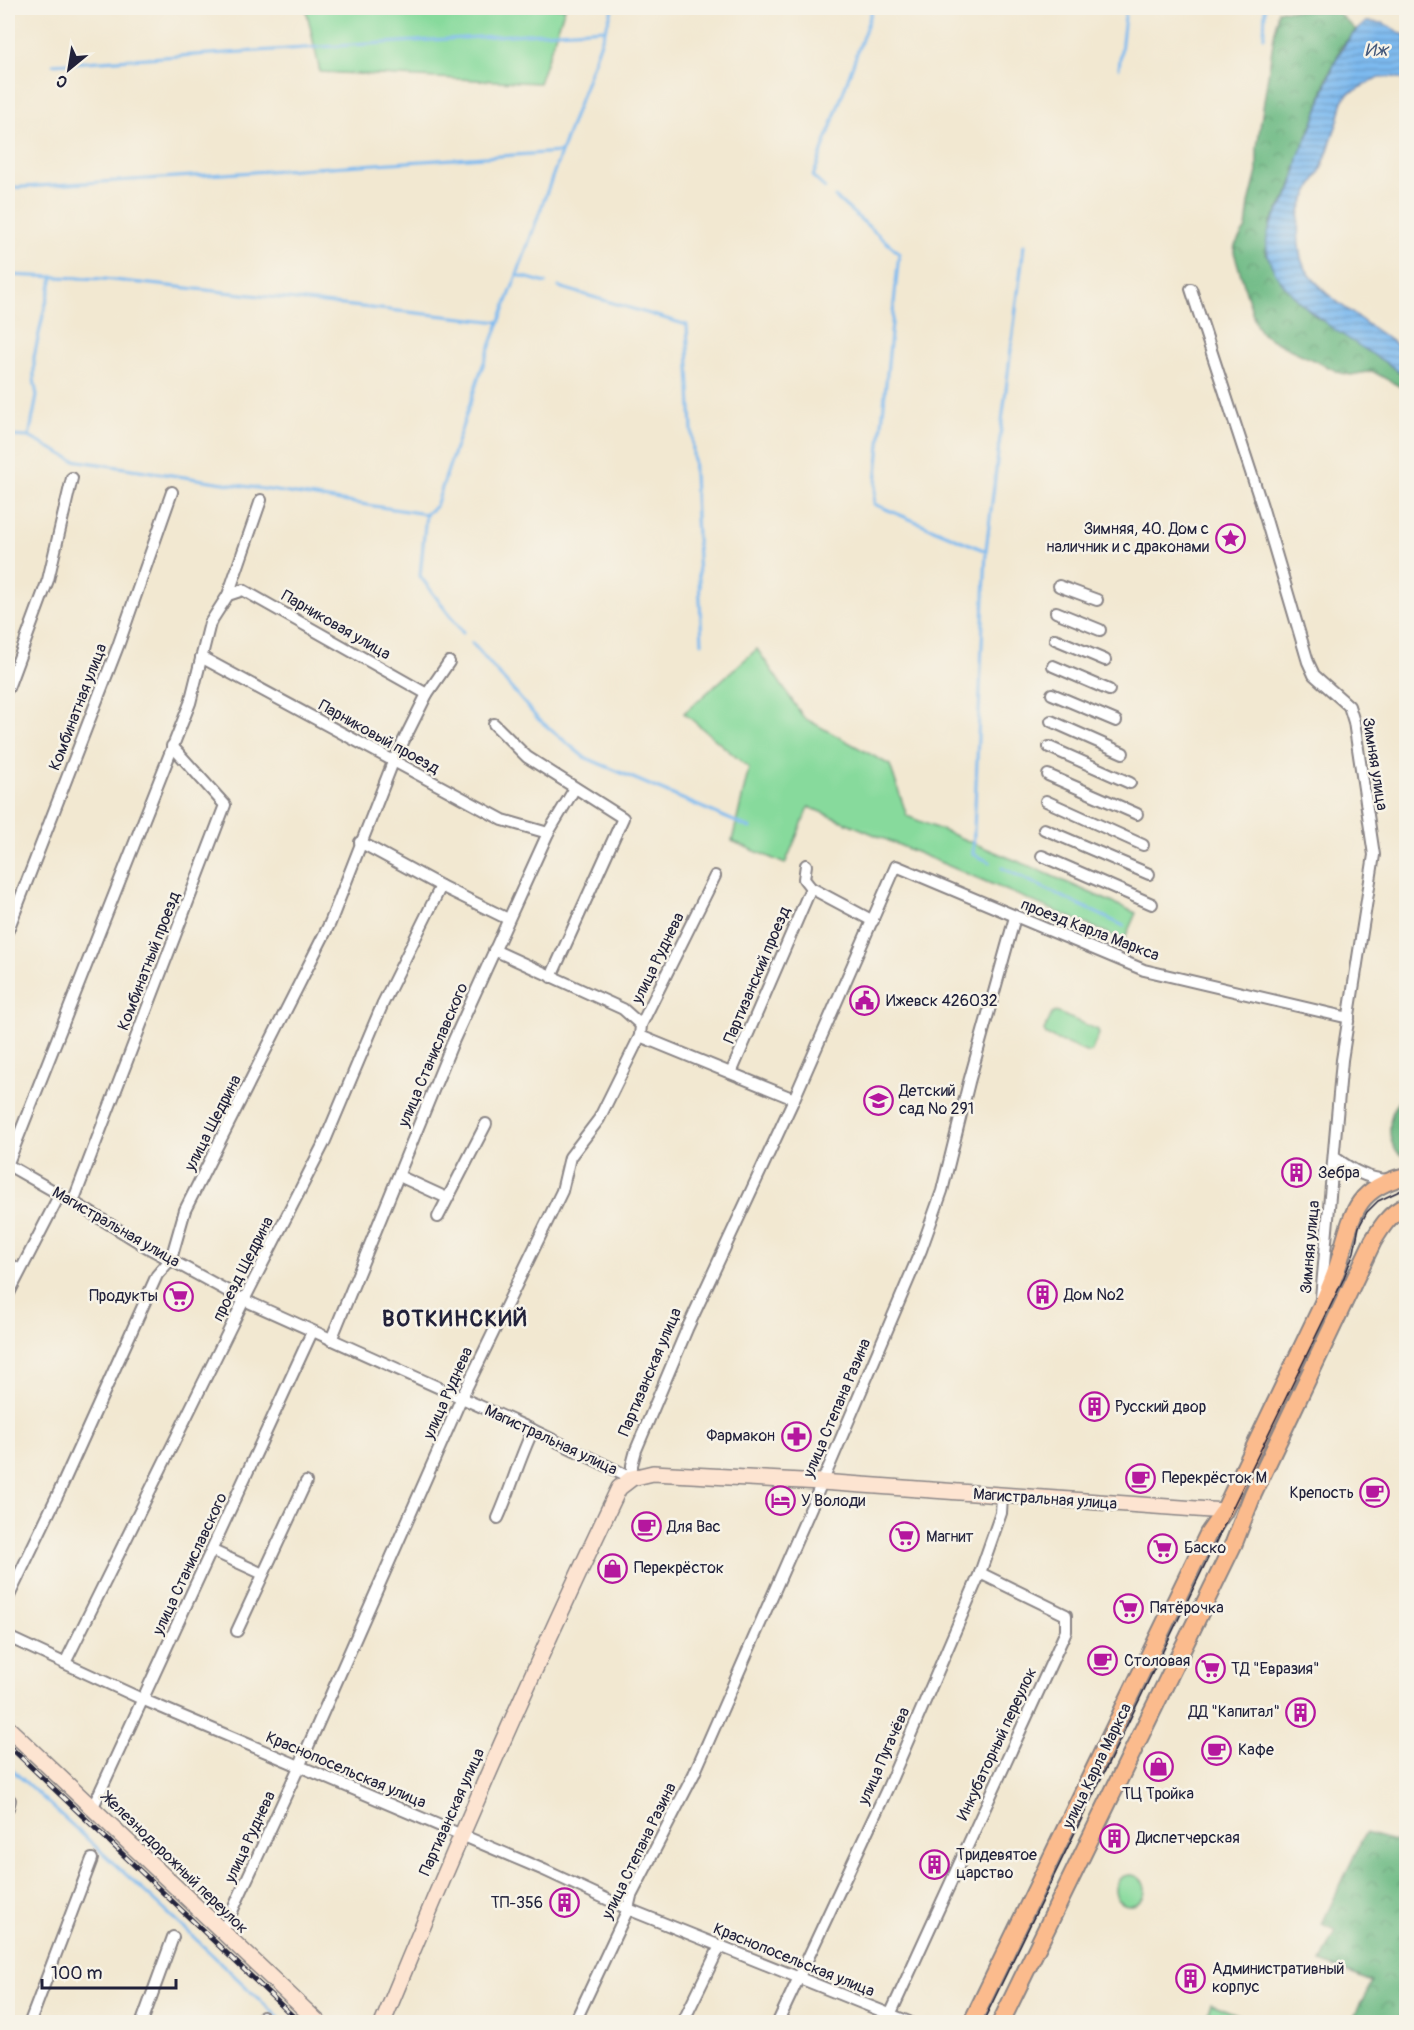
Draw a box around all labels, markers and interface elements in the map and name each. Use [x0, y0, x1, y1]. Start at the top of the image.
north arrow [39, 39, 99, 99]
water label: Иж [1365, 39, 1390, 62]
text: С [53, 70, 71, 92]
place label: Зимняя, 40. Дом с наличник и с драконами [1046, 519, 1209, 557]
place icon: Зимняя, 40. Дом с наличник и с драконами [1214, 522, 1246, 554]
street label: Парниковая улица [278, 586, 394, 664]
street label: Комбинатная улица [45, 641, 111, 773]
street label: Парниковый проезд [315, 695, 443, 779]
street label: Зимняя улица [1358, 716, 1392, 812]
street label: Комбинатный проезд [113, 888, 185, 1033]
street label: проезд Карла Маркса [1018, 894, 1162, 966]
street label: Партизанский проезд [719, 903, 795, 1047]
street label: улица Руднева [627, 909, 689, 1008]
street label: улица Станиславского [393, 980, 473, 1131]
public building icon: Ижевск 426032 [849, 985, 881, 1017]
place label: Ижевск 426032 [886, 991, 998, 1011]
street label: улица Щедрина [180, 1072, 246, 1175]
place label: Детский сад № 291 [898, 1081, 974, 1119]
school or university icon: Детский сад № 291 [862, 1084, 894, 1116]
building icon: Зебра [1281, 1157, 1313, 1189]
place label: Зебра [1318, 1163, 1360, 1183]
street label: Магистральная улица [48, 1182, 184, 1272]
street label: Зимняя улица [1296, 1200, 1324, 1294]
street label: проезд Щедрина [208, 1213, 278, 1325]
building icon: Дом №2 [1027, 1279, 1059, 1311]
supermarket icon: Продукты [163, 1280, 195, 1312]
place label: Дом №2 [1063, 1285, 1125, 1305]
place label: Продукты [89, 1286, 158, 1306]
district label: ВОТКИНСКИЙ [382, 1305, 528, 1333]
street label: Партизанская улица [614, 1305, 686, 1439]
street label: улица Степана Разина [798, 1335, 875, 1482]
street label: улица Руднева [418, 1344, 477, 1443]
building icon: Русский двор [1078, 1391, 1110, 1423]
place label: Русский двор [1115, 1397, 1206, 1417]
street label: Магистральная улица [481, 1400, 621, 1480]
pharmacy icon: Фармакон [780, 1420, 812, 1452]
place label: Фармакон [706, 1426, 775, 1446]
cafe icon: Перекрёсток М [1125, 1462, 1157, 1494]
place label: Перекрёсток М [1162, 1468, 1267, 1488]
cafe icon: Крепость [1359, 1477, 1391, 1509]
place label: Крепость [1289, 1483, 1354, 1503]
street label: Магистральная улица [972, 1484, 1118, 1514]
hotel icon: У Володи [764, 1485, 796, 1517]
street label: улица Станиславского [148, 1489, 232, 1639]
place label: У Володи [801, 1491, 865, 1511]
cafe icon: Для Вас [630, 1511, 662, 1543]
place label: Для Вас [666, 1517, 721, 1537]
supermarket icon: Магнит [889, 1521, 921, 1553]
place label: Магнит [926, 1527, 974, 1547]
supermarket icon: Баско [1147, 1532, 1179, 1564]
place label: Баско [1184, 1538, 1226, 1558]
shop icon: Перекрёсток [597, 1552, 629, 1584]
place label: Перекрёсток [634, 1558, 724, 1578]
supermarket icon: Пятёрочка [1113, 1592, 1145, 1624]
place label: Пятёрочка [1150, 1598, 1224, 1618]
cafe icon: Столовая [1087, 1645, 1119, 1677]
place label: Столовая [1124, 1651, 1190, 1671]
supermarket icon: ТД "Евразия" [1194, 1653, 1226, 1685]
place label: ТД "Евразия" [1231, 1659, 1319, 1679]
street label: Инкубаторный переулок [953, 1664, 1041, 1824]
building icon: ДД "Капитал" [1285, 1696, 1317, 1728]
street label: улица Карла Маркса [1058, 1700, 1136, 1833]
place label: ДД "Капитал" [1188, 1702, 1280, 1722]
street label: улица Пугачёва [853, 1704, 914, 1809]
street label: Краснопосельская улица [263, 1727, 429, 1813]
cafe icon: Кафе [1201, 1734, 1233, 1766]
place label: Кафе [1238, 1740, 1274, 1760]
street label: Партизанская улица [415, 1745, 489, 1879]
shop icon: ТЦ Тройка [1142, 1750, 1174, 1782]
street label: улица Степана Разина [597, 1780, 681, 1923]
place label: ТЦ Тройка [1122, 1784, 1194, 1804]
street label: Железнодорожный переулок [96, 1786, 252, 1938]
street label: улица Руднева [220, 1788, 280, 1887]
building icon: Диспетчерская [1099, 1822, 1131, 1854]
place label: Диспетчерская [1135, 1828, 1240, 1848]
place label: Тридевятое царство [956, 1845, 1037, 1883]
building icon: Тридевятое царство [919, 1848, 951, 1880]
building icon: ТП-356 [548, 1887, 580, 1919]
place label: ТП-356 [491, 1893, 543, 1913]
street label: Краснопосельская улица [710, 1918, 878, 2002]
scale bar [42, 1952, 176, 1990]
place label: Административный корпус [1212, 1959, 1345, 1997]
text: 100 m [51, 1962, 103, 1985]
building icon: Административный корпус [1175, 1962, 1207, 1994]

